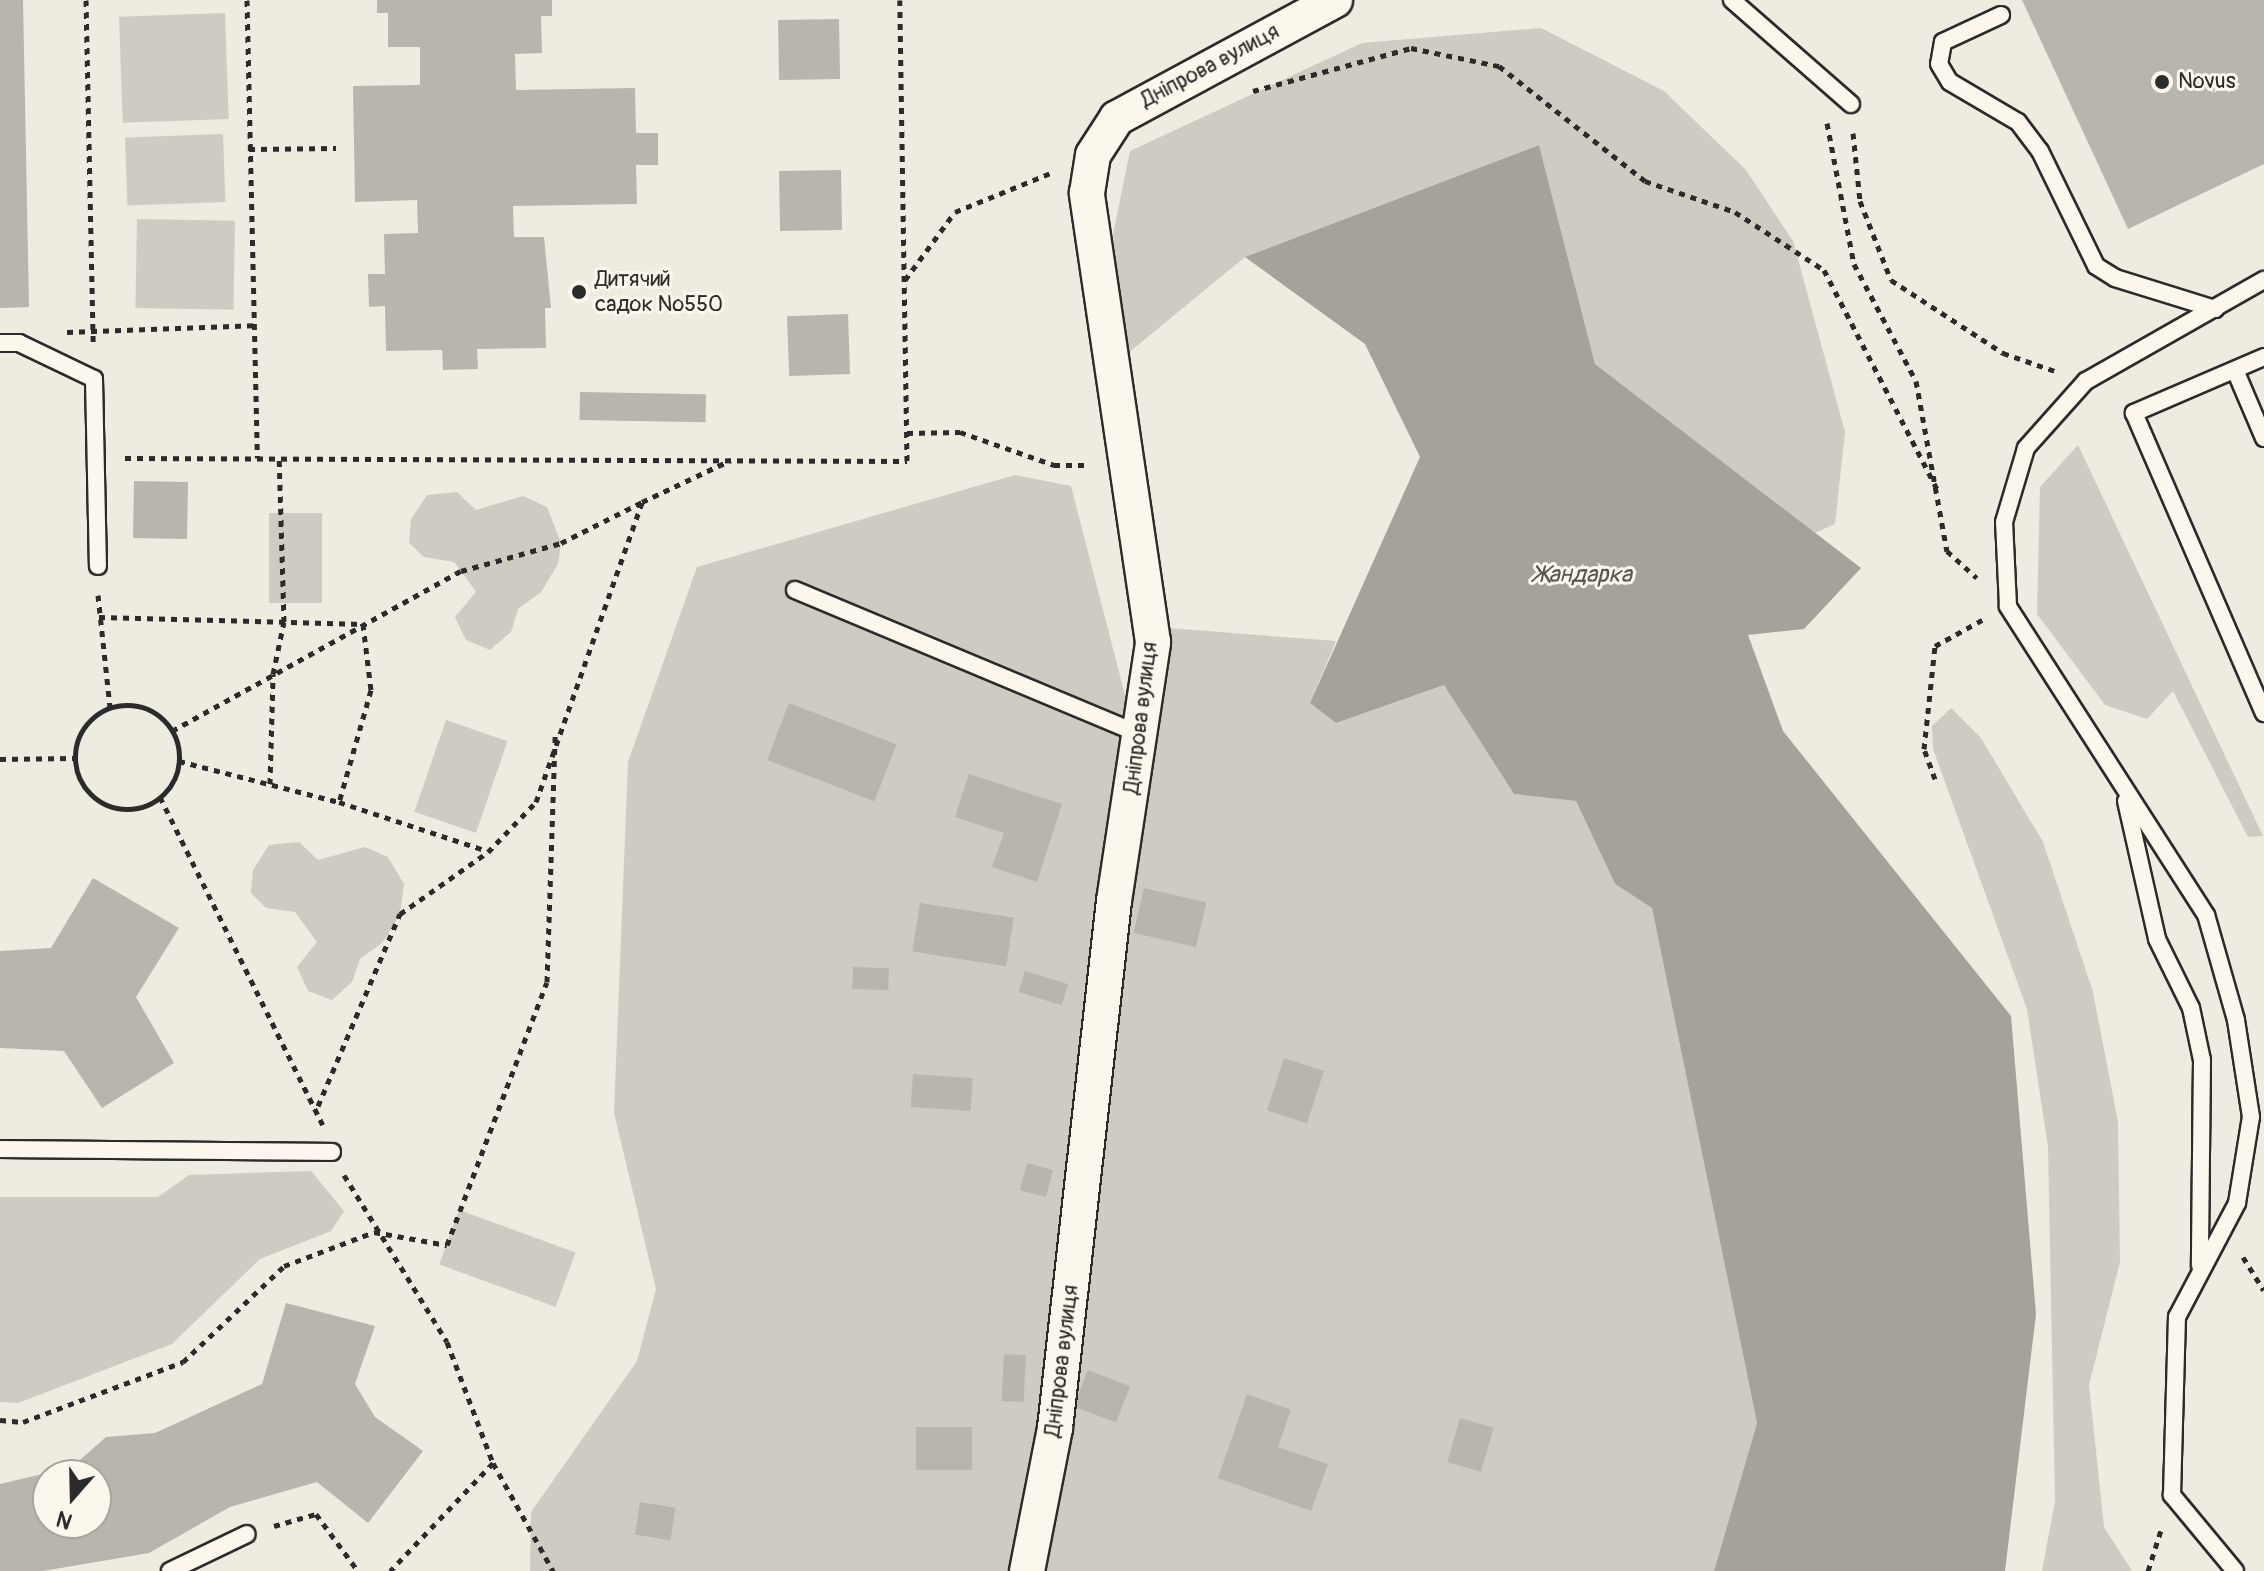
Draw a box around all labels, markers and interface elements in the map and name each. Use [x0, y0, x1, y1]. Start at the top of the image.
street label: Дніпрова вулиця [1136, 18, 1284, 114]
place label: Novus [2178, 69, 2235, 95]
marker: Novus [2153, 73, 2171, 91]
place label: Дитячий садок №550 [595, 266, 723, 318]
marker: Дитячий садок №550 [570, 283, 588, 301]
water label: Жандарка [1534, 561, 1632, 589]
street label: Дніпрова вулиця [1119, 640, 1163, 796]
street label: Дніпрова вулиця [1040, 1283, 1084, 1439]
north arrow [32, 1459, 112, 1539]
text: N [53, 1504, 76, 1535]

